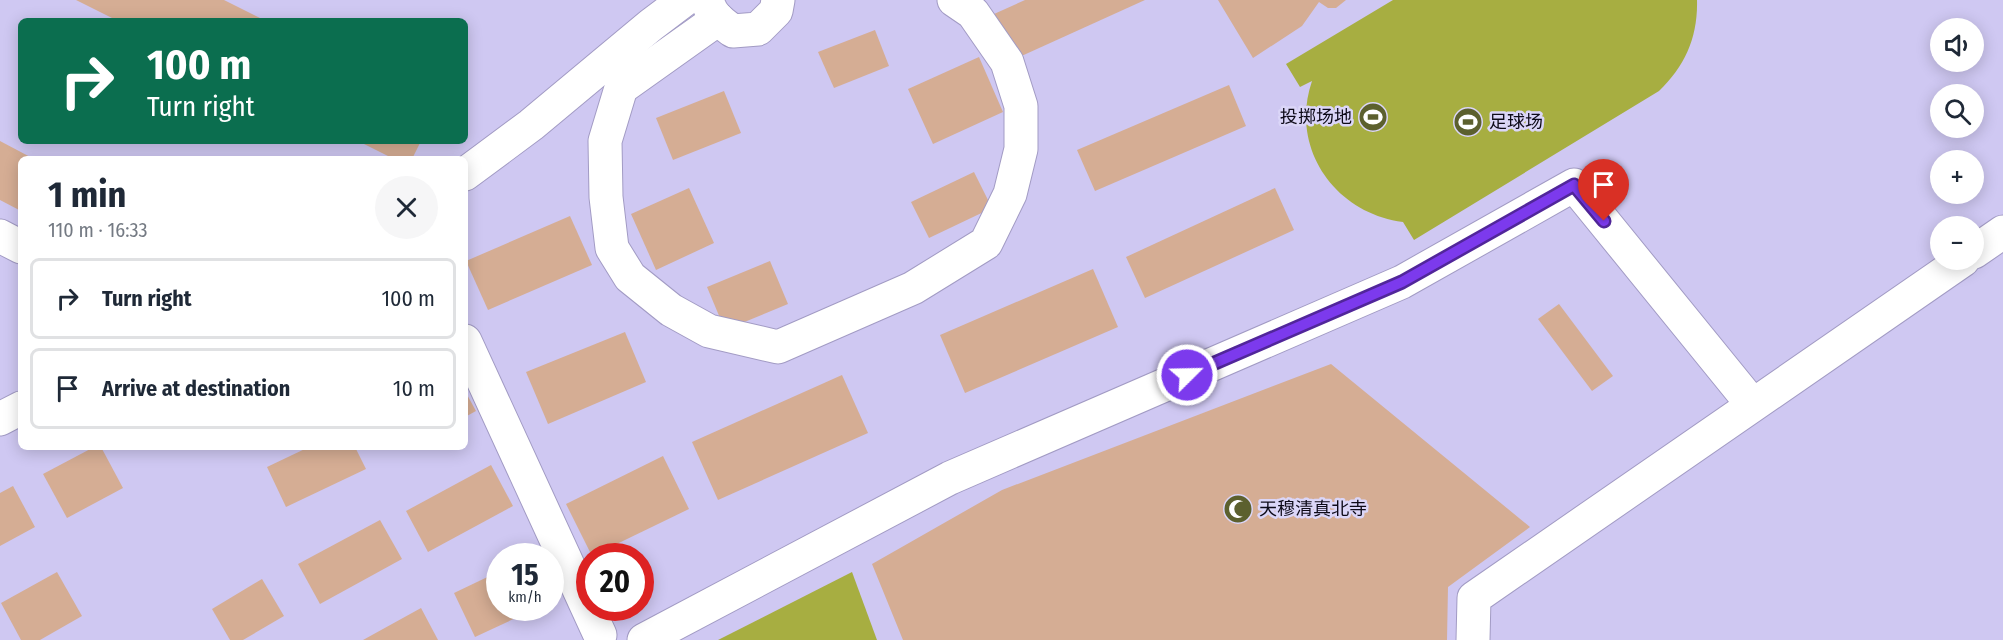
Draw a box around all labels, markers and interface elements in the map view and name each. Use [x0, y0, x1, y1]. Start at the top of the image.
map controls [1930, 18, 1984, 270]
button: sound [1930, 18, 1984, 72]
text: 100 m [147, 40, 251, 90]
icon: right [48, 42, 126, 120]
button: search [1930, 84, 1984, 138]
text: Turn right [147, 91, 255, 123]
sports icon: 投掷场地 [1357, 101, 1389, 133]
place label: 投掷场地 [1280, 106, 1352, 128]
sports icon: 足球场 [1452, 106, 1484, 138]
place label: 足球场 [1489, 111, 1543, 133]
button: + [1930, 150, 1984, 204]
pin [1578, 159, 1629, 221]
icon: arrive [1587, 168, 1620, 201]
text: 1 min [48, 173, 126, 217]
button: close [375, 176, 438, 239]
button: − [1930, 216, 1984, 270]
text: 110 m · 16:33 [48, 218, 148, 242]
icon: right [51, 282, 84, 315]
text: Turn right [102, 285, 191, 312]
text: 100 m [381, 285, 435, 312]
position arrow [1155, 343, 1219, 407]
icon: arrive [51, 372, 84, 405]
text: Arrive at destination [102, 375, 290, 402]
text: 10 m [393, 375, 435, 402]
mosque icon: 天穆清真北寺 [1222, 493, 1254, 525]
place label: 天穆清真北寺 [1259, 498, 1367, 520]
speed limit sign: 20 [576, 543, 654, 621]
text: 15 [511, 557, 539, 593]
text: km/h [508, 588, 542, 606]

